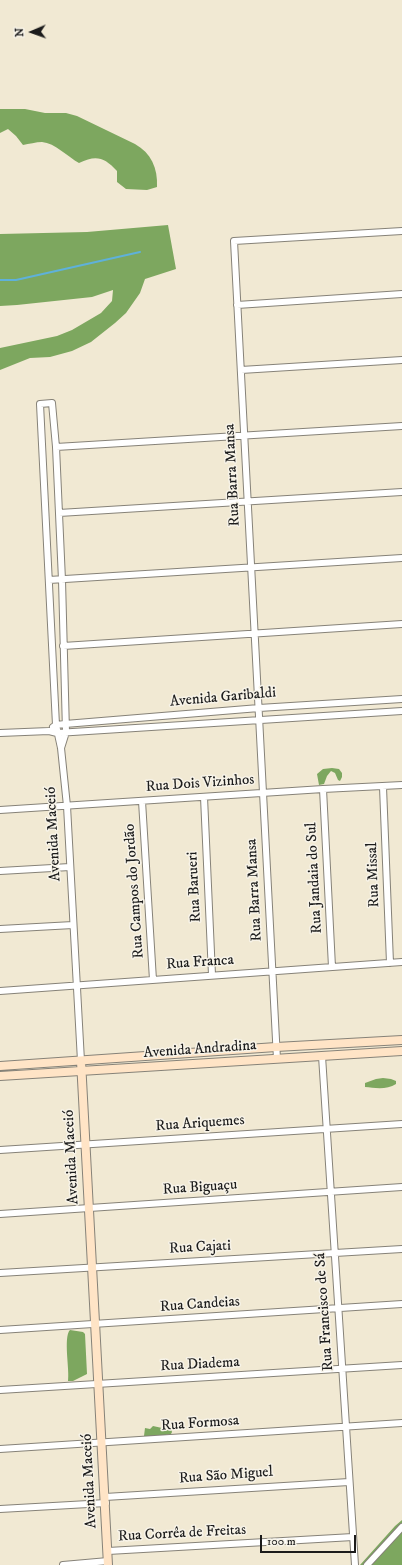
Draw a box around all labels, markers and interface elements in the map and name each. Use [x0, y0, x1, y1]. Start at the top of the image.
north arrow [12, 12, 52, 52]
text: N [13, 28, 27, 37]
street label: Rua Barra Mansa [221, 423, 245, 527]
street label: Avenida Garibaldi [169, 684, 277, 712]
street label: Rua Dois Vizinhos [145, 771, 255, 797]
street label: Avenida Maceió [43, 786, 65, 882]
street label: Rua Jandaia do Sul [303, 822, 327, 934]
street label: Rua Campos do Jordão [121, 823, 149, 959]
street label: Rua Barra Mansa [243, 838, 267, 942]
street label: Rua Missal [364, 842, 384, 908]
street label: Rua Barueri [184, 851, 206, 923]
street label: Rua Franca [166, 952, 234, 974]
street label: Avenida Andradina [143, 1037, 257, 1063]
street label: Avenida Maceió [61, 1109, 83, 1205]
street label: Rua Ariquemes [155, 1112, 245, 1136]
street label: Rua Biguaçu [162, 1176, 238, 1200]
street label: Rua Cajati [169, 1237, 231, 1259]
street label: Rua Francisco de Sá [312, 1252, 338, 1372]
street label: Rua Candeias [160, 1293, 240, 1317]
street label: Rua Diadema [160, 1354, 240, 1376]
street label: Rua Formosa [160, 1412, 240, 1436]
street label: Avenida Maceió [79, 1433, 101, 1529]
street label: Rua São Miguel [178, 1464, 274, 1488]
street label: Rua Corrêa de Freitas [118, 1522, 246, 1546]
scale bar [262, 1527, 358, 1553]
text: 100 m [267, 1534, 296, 1549]

